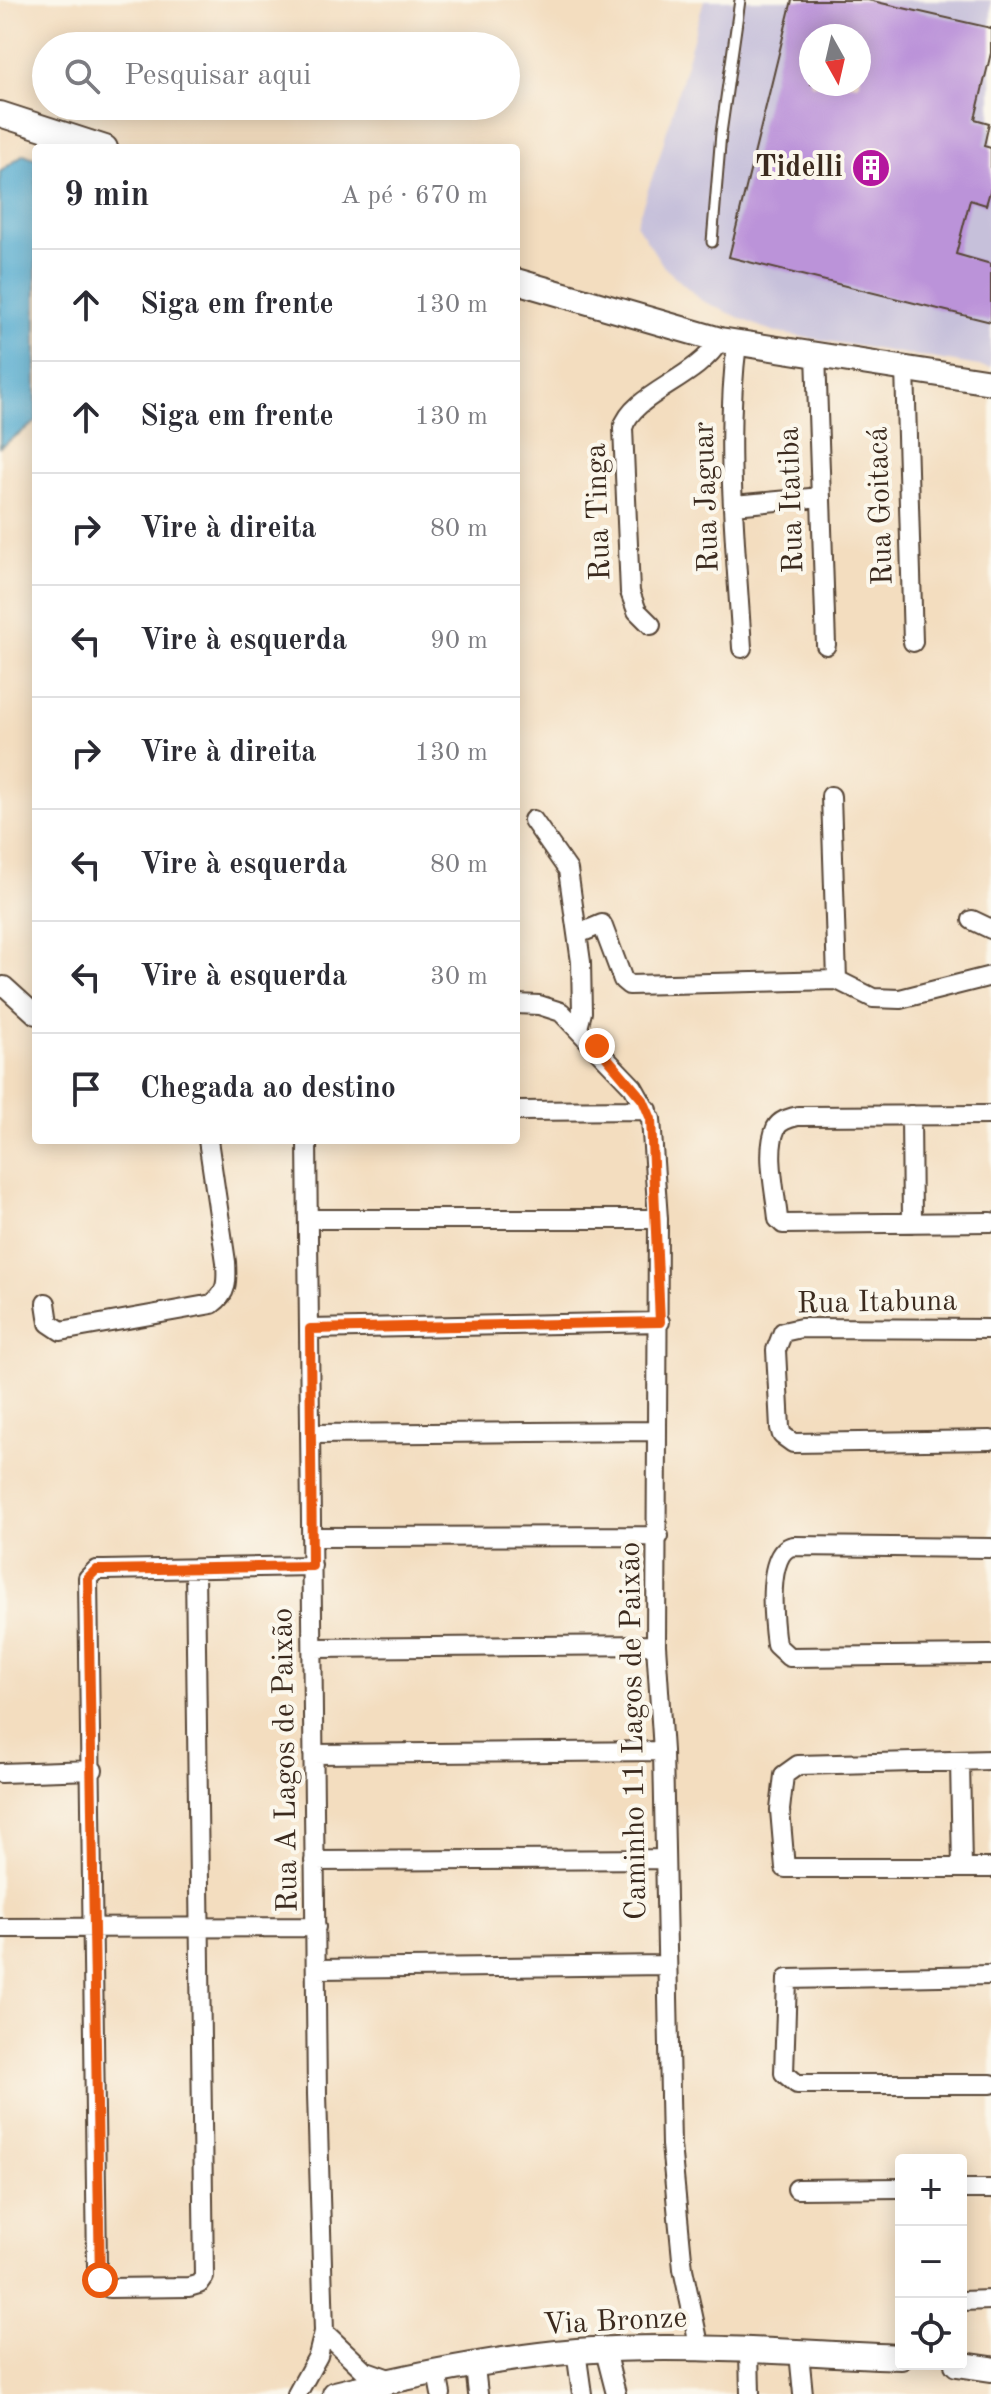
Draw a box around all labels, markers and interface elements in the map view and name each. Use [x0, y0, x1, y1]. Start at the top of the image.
north arrow [799, 24, 871, 96]
search box [32, 32, 520, 120]
icon: search [60, 54, 104, 98]
text: Pesquisar aqui [124, 61, 311, 91]
building icon: Tidelli [850, 147, 892, 189]
place label: Tidelli [755, 153, 843, 183]
text: 9 min [64, 179, 149, 213]
text: A pé · 670 m [340, 183, 488, 209]
icon: ahead [64, 283, 108, 327]
text: Siga em frente [140, 290, 334, 320]
text: 130 m [415, 292, 488, 318]
icon: ahead [64, 395, 108, 439]
text: Siga em frente [140, 402, 334, 432]
text: 130 m [415, 404, 488, 430]
street label: Rua Jaguar [689, 421, 725, 573]
street label: Rua Itatiba [774, 426, 810, 574]
street label: Rua Goitacá [863, 426, 899, 586]
street label: Rua Tinga [582, 443, 616, 581]
icon: right [64, 507, 108, 551]
text: Vire à direita [140, 514, 317, 544]
text: 80 m [430, 516, 488, 542]
icon: left [64, 619, 108, 663]
text: Vire à esquerda [140, 626, 347, 656]
text: 90 m [430, 628, 488, 654]
icon: right [64, 731, 108, 775]
text: Vire à direita [140, 738, 317, 768]
text: 130 m [415, 740, 488, 766]
icon: left [64, 843, 108, 887]
text: Vire à esquerda [140, 850, 347, 880]
text: 80 m [430, 852, 488, 878]
icon: left [64, 955, 108, 999]
text: Vire à esquerda [140, 962, 347, 992]
text: 30 m [430, 964, 488, 990]
route end [579, 1028, 615, 1064]
icon: arrive [64, 1067, 108, 1111]
text: Chegada ao destino [140, 1074, 396, 1104]
street label: Rua Itabuna [797, 1287, 958, 1319]
street label: Caminho 11 Lagos de Paixão [616, 1542, 652, 1920]
street label: Rua A Lagos de Paixão [268, 1607, 304, 1913]
map controls [895, 2154, 967, 2370]
button: + [895, 2154, 967, 2226]
button: − [895, 2226, 967, 2298]
route start [82, 2262, 118, 2298]
button: locate [895, 2298, 967, 2370]
street label: Via Bronze [542, 2303, 688, 2341]

